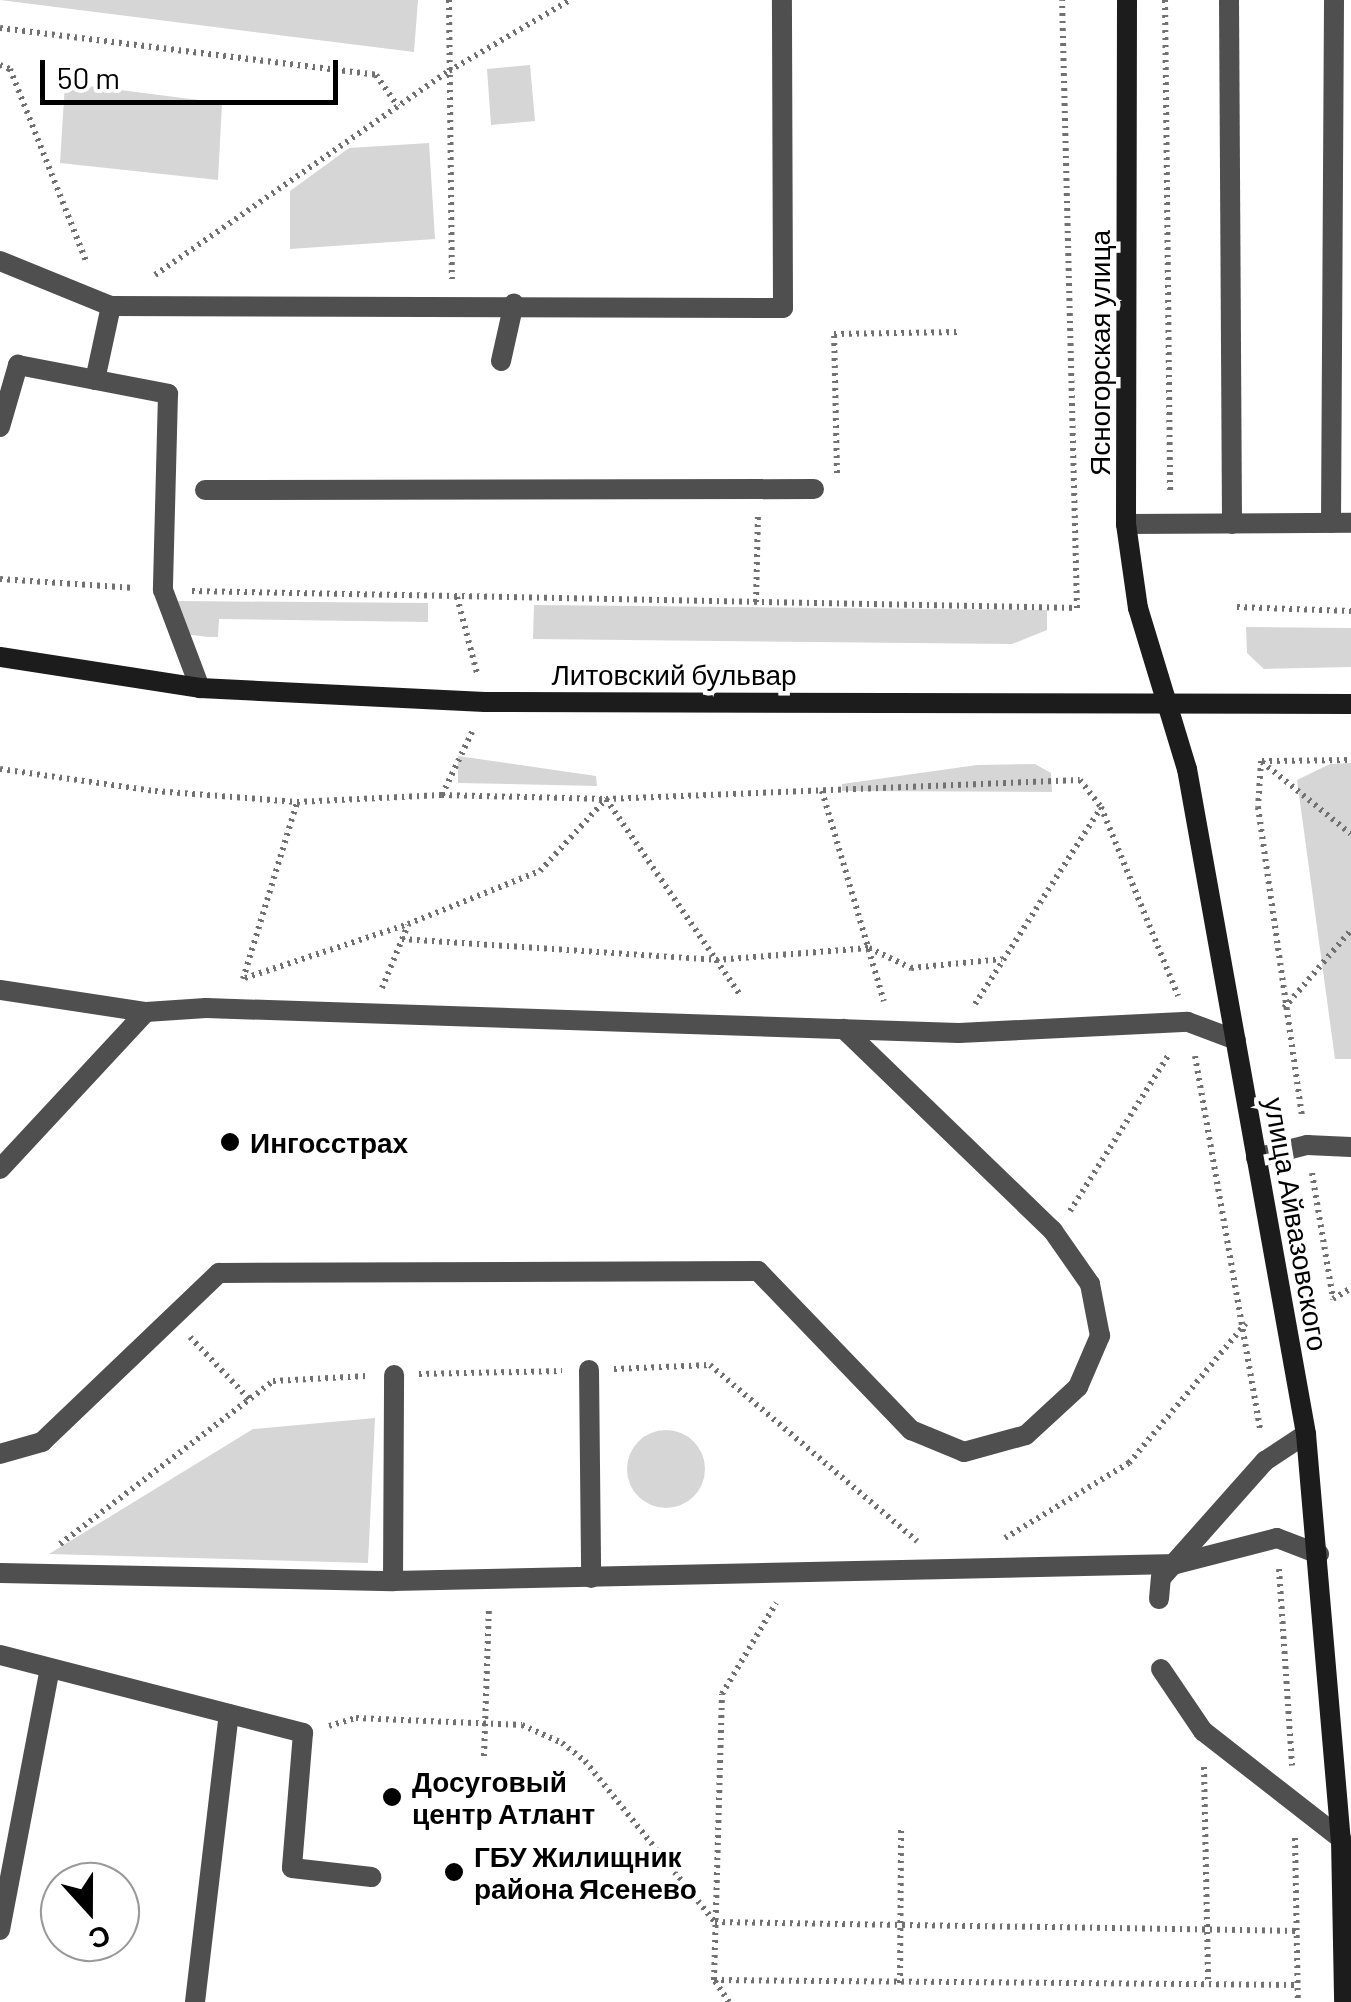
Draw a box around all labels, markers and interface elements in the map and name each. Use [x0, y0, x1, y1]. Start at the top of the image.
scale bar [45, 40, 342, 102]
text: 50 m [57, 59, 120, 95]
street label: Ясногорская улица [1082, 230, 1116, 476]
street label: Литовский бульвар [551, 657, 797, 691]
street label: улица Айвазовского [1258, 1095, 1336, 1353]
place label: Ингосстрах [250, 1125, 408, 1159]
marker: Ингосстрах [219, 1131, 241, 1153]
place label: Досуговый центр Атлант [412, 1764, 595, 1830]
marker: Досуговый центр Атлант [381, 1786, 403, 1808]
place label: ГБУ Жилищник района Ясенево [474, 1839, 697, 1905]
marker: ГБУ Жилищник района Ясенево [443, 1861, 465, 1883]
north arrow [40, 1862, 140, 1962]
text: С [85, 1919, 116, 1958]

